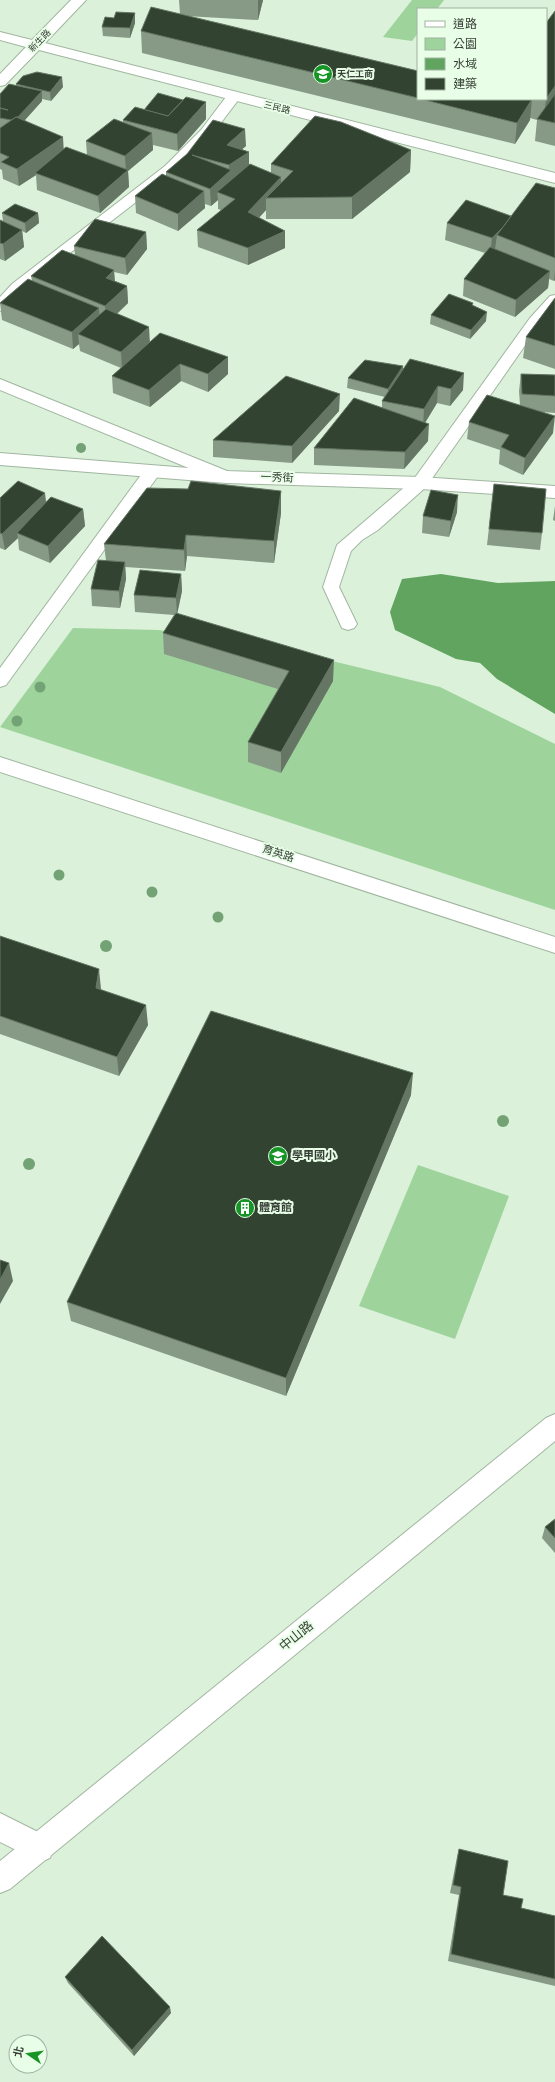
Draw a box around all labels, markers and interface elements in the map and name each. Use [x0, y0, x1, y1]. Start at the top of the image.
legend [417, 8, 547, 100]
text: 道路 [453, 17, 477, 33]
street label: 新生路 [27, 27, 53, 55]
text: 公園 [453, 37, 477, 53]
text: 水域 [453, 57, 477, 73]
school or university icon: 天仁工商 [312, 63, 334, 85]
place label: 天仁工商 [337, 69, 373, 80]
text: 建築 [453, 77, 477, 93]
street label: 三民路 [263, 99, 291, 117]
street label: 一秀街 [260, 470, 294, 486]
street label: 育英路 [260, 842, 296, 866]
school or university icon: 學甲國小 [267, 1145, 289, 1167]
place label: 學甲國小 [292, 1149, 336, 1163]
building icon: 體育館 [234, 1197, 256, 1219]
place label: 體育館 [259, 1201, 292, 1215]
street label: 中山路 [277, 1619, 317, 1655]
north arrow [8, 2034, 48, 2074]
text: 北 [11, 2045, 27, 2059]

